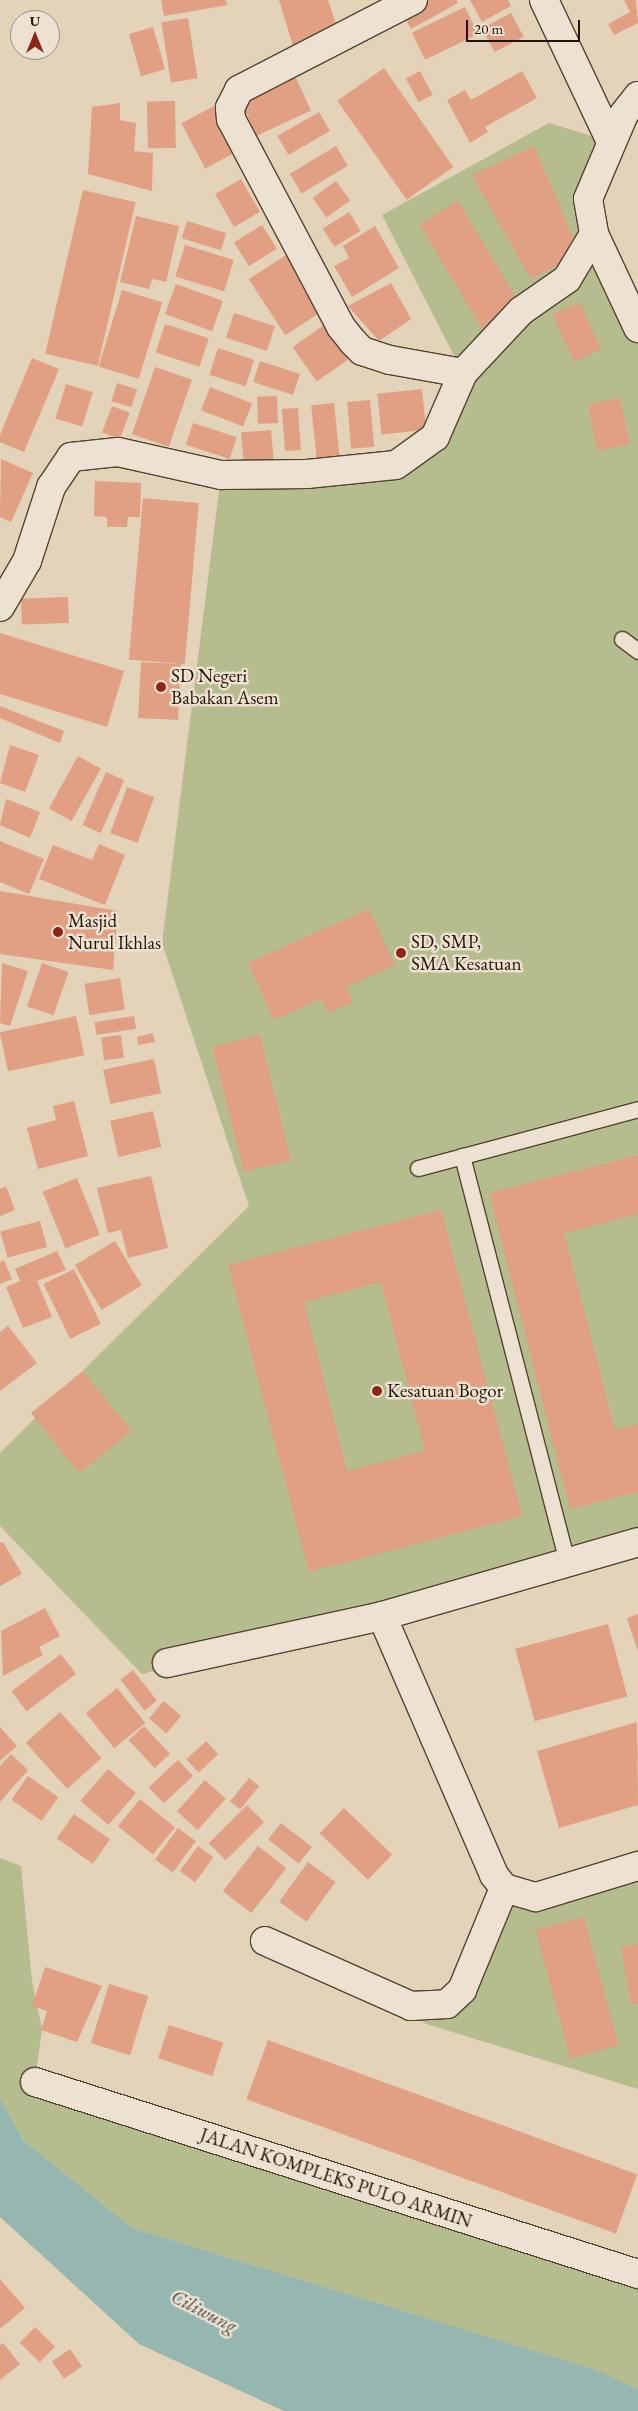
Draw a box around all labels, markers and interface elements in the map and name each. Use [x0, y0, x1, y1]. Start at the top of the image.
north arrow [10, 10, 60, 60]
scale bar [468, 10, 582, 42]
text: U [30, 12, 40, 30]
text: 20 m [474, 19, 503, 38]
place label: SD Negeri Babakan Asem [171, 665, 279, 709]
marker: SD Negeri Babakan Asem [155, 681, 167, 693]
place label: Masjid Nurul Ikhlas [68, 910, 161, 954]
marker: Masjid Nurul Ikhlas [52, 926, 64, 938]
place label: SD, SMP, SMA Kesatuan [411, 931, 522, 975]
marker: SD, SMP, SMA Kesatuan [395, 947, 407, 959]
place label: Kesatuan Bogor [387, 1380, 503, 1402]
marker: Kesatuan Bogor [371, 1385, 383, 1397]
street label: JALAN KOMPLEKS PULO ARMIN [197, 2123, 475, 2233]
water label: Ciliwung [167, 2284, 241, 2338]

